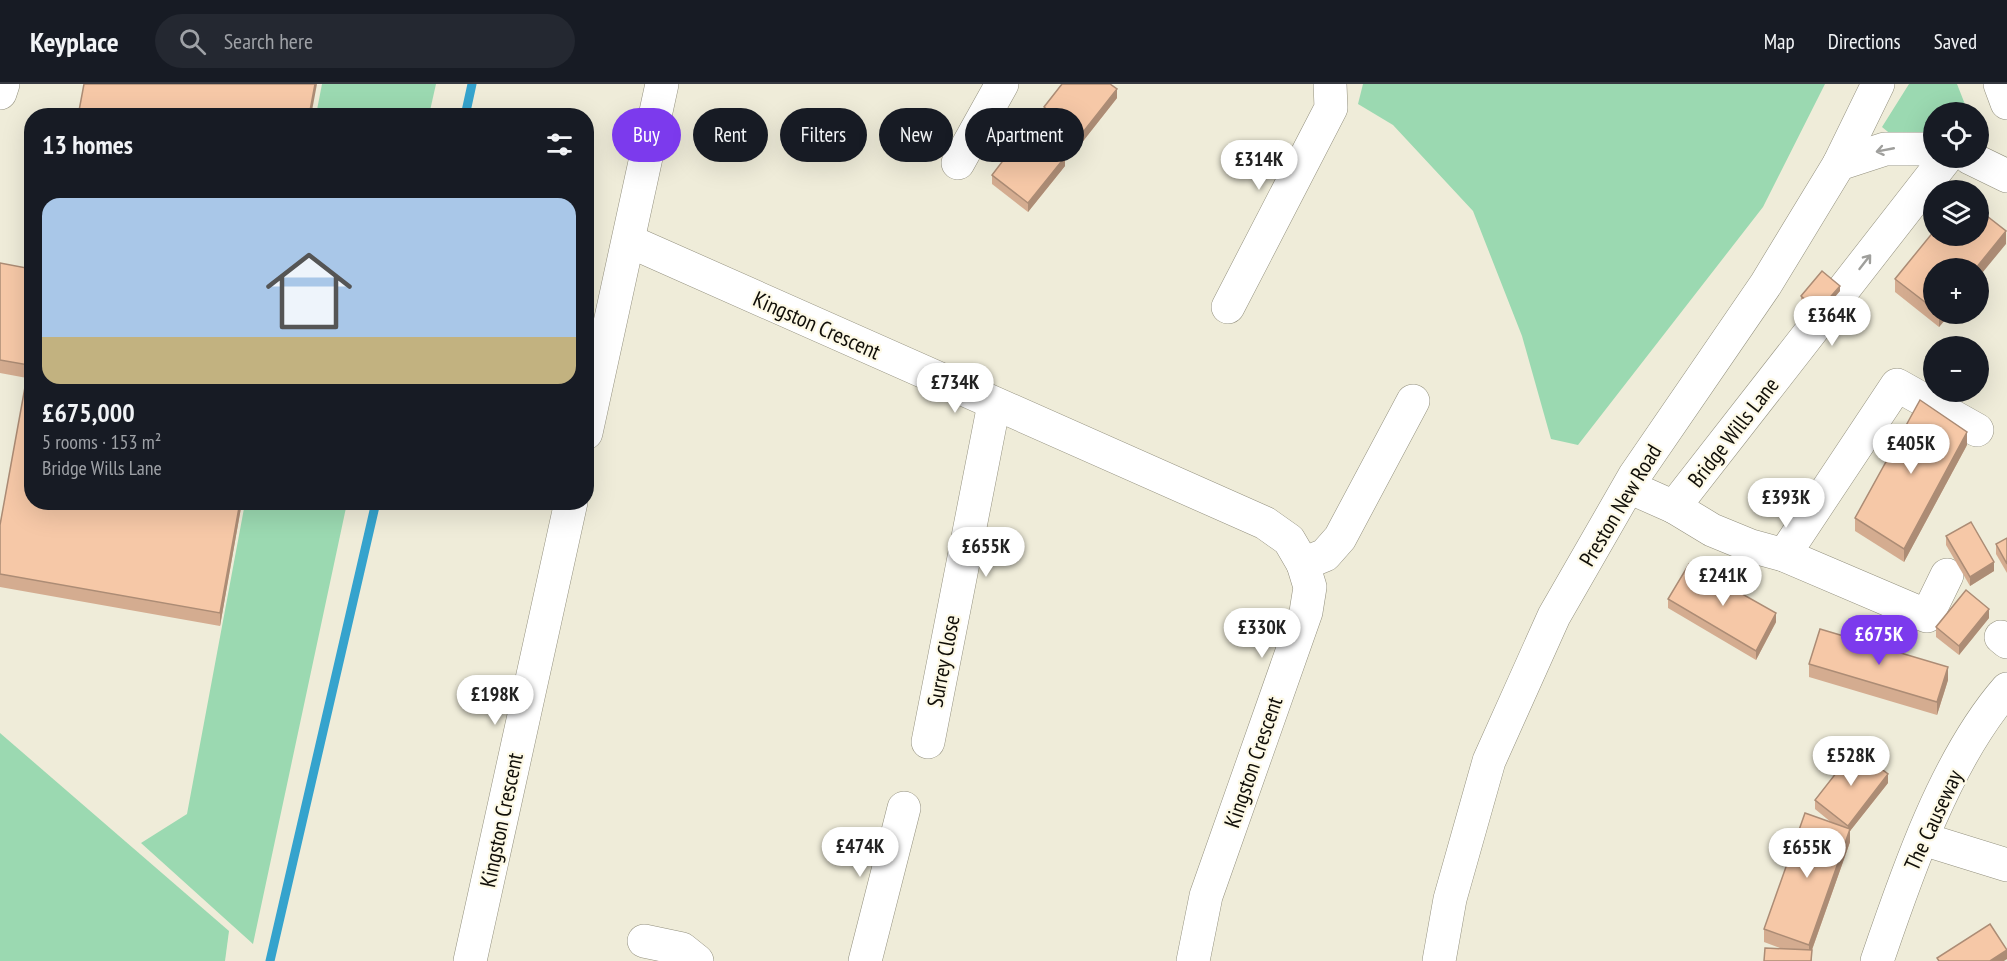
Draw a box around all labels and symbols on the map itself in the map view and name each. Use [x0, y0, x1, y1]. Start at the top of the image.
pin: £314K [1217, 140, 1301, 191]
one-way arrow [1876, 145, 1896, 156]
one-way arrow [1859, 254, 1872, 270]
street label: Kingston Crescent [749, 284, 885, 366]
pin: £364K [1790, 296, 1874, 347]
pin: £734K [913, 363, 997, 414]
street label: Bridge Wills Lane [1681, 371, 1785, 493]
pin: £405K [1869, 424, 1953, 475]
street label: Preston New Road [1573, 439, 1667, 571]
pin: £393K [1744, 478, 1828, 529]
pin: £655K [944, 527, 1028, 578]
pin: £241K [1681, 556, 1765, 607]
pin: £330K [1220, 608, 1304, 659]
street label: Surrey Close [920, 613, 966, 709]
pin: £675K [1837, 615, 1921, 666]
pin: £198K [453, 675, 537, 726]
street label: Kingston Crescent [1218, 693, 1288, 831]
pin: £528K [1809, 736, 1893, 787]
street label: Kingston Crescent [473, 750, 529, 890]
street label: The Causeway [1898, 765, 1969, 875]
pin: £474K [818, 827, 902, 878]
pin: £655K [1765, 828, 1849, 879]

